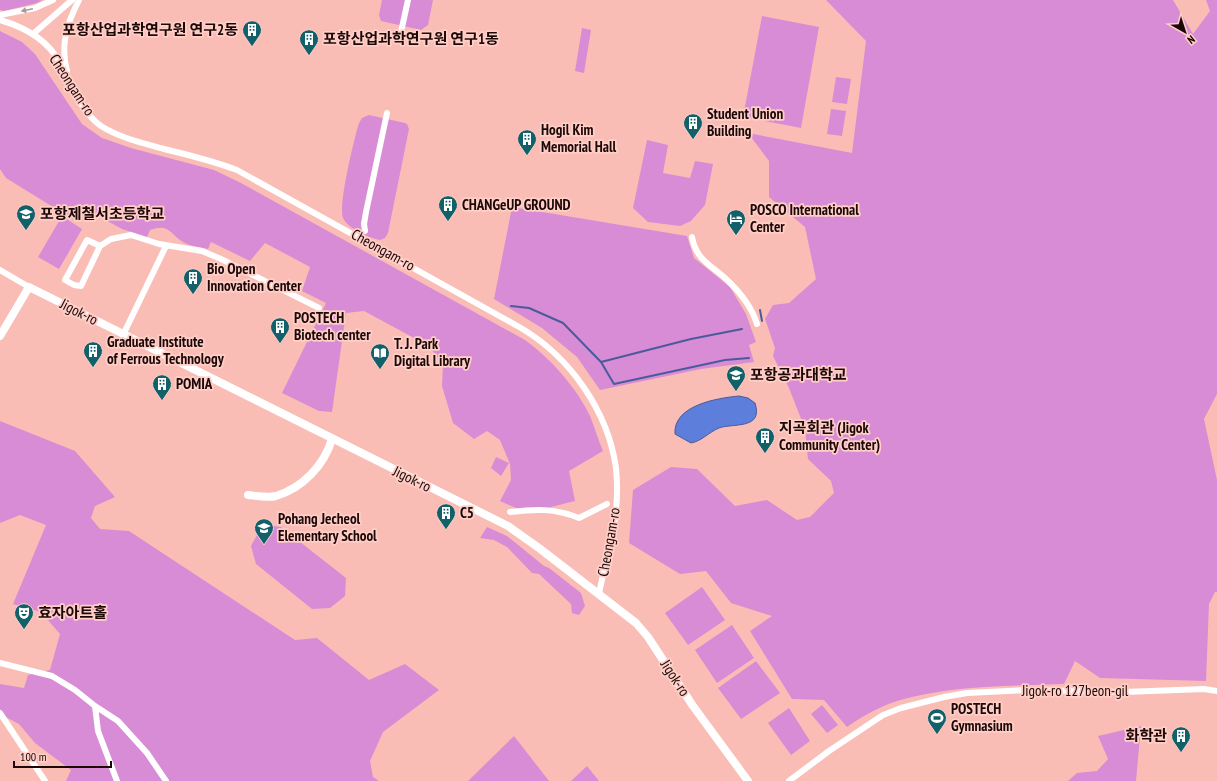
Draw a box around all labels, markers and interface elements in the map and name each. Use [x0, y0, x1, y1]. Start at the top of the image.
one-way arrow [21, 8, 33, 14]
north arrow [1165, 12, 1205, 52]
building icon: 포항산업과학연구원 연구2동 [241, 19, 263, 47]
place label: 포항산업과학연구원 연구2동 [62, 20, 238, 39]
building icon: 포항산업과학연구원 연구1동 [298, 28, 320, 56]
place label: 포항산업과학연구원 연구1동 [323, 29, 499, 48]
text: N [1185, 32, 1198, 47]
street label: Cheongam-ro [45, 50, 99, 119]
place label: Student Union Building [707, 104, 783, 140]
building icon: Student Union Building [682, 112, 704, 140]
place label: Hogil Kim Memorial Hall [541, 120, 617, 156]
building icon: Hogil Kim Memorial Hall [516, 128, 538, 156]
building icon: CHANGeUP GROUND [437, 194, 459, 222]
place label: CHANGeUP GROUND [462, 195, 571, 214]
place label: POSCO International Center [750, 200, 859, 236]
school or university icon: 포항제철서초등학교 [15, 203, 37, 231]
place label: 포항제철서초등학교 [40, 204, 164, 223]
hotel icon: POSCO International Center [725, 208, 747, 236]
street label: Cheongam-ro [348, 224, 418, 275]
place label: Bio Open Innovation Center [207, 259, 302, 295]
building icon: Bio Open Innovation Center [182, 267, 204, 295]
street label: Jigok-ro [56, 294, 101, 329]
place label: POSTECH Biotech center [294, 308, 371, 344]
building icon: POSTECH Biotech center [269, 316, 291, 344]
place label: Graduate Institute of Ferrous Technology [107, 332, 225, 368]
place label: T. J. Park Digital Library [394, 334, 471, 370]
building icon: Graduate Institute of Ferrous Technology [82, 340, 104, 368]
library icon: T. J. Park Digital Library [369, 342, 391, 370]
school or university icon: 포항공과대학교 [725, 364, 747, 392]
place label: 포항공과대학교 [750, 365, 847, 384]
building icon: POMIA [151, 373, 173, 401]
place label: POMIA [176, 374, 213, 393]
place label: 지곡회관 (Jigok Community Center) [779, 418, 880, 454]
building icon: 지곡회관 (Jigok Community Center) [754, 426, 776, 454]
street label: Jigok-ro [389, 461, 434, 496]
building icon: C5 [435, 502, 457, 530]
place label: C5 [460, 503, 474, 522]
street label: Cheongam-ro [593, 506, 624, 578]
place label: Pohang Jecheol Elementary School [278, 509, 377, 545]
school or university icon: Pohang Jecheol Elementary School [253, 517, 275, 545]
theatre icon: 효자아트홀 [13, 602, 35, 630]
place label: 효자아트홀 [38, 603, 107, 622]
street label: Jigok-ro [656, 655, 694, 700]
street label: Jigok-ro 127beon-gil [1021, 681, 1129, 700]
place label: POSTECH Gymnasium [951, 699, 1013, 735]
sports icon: POSTECH Gymnasium [926, 707, 948, 735]
building icon: 화학관 [1170, 725, 1192, 753]
place label: 화학관 [1126, 726, 1167, 745]
scale bar [14, 743, 111, 769]
text: 100 m [20, 749, 47, 764]

